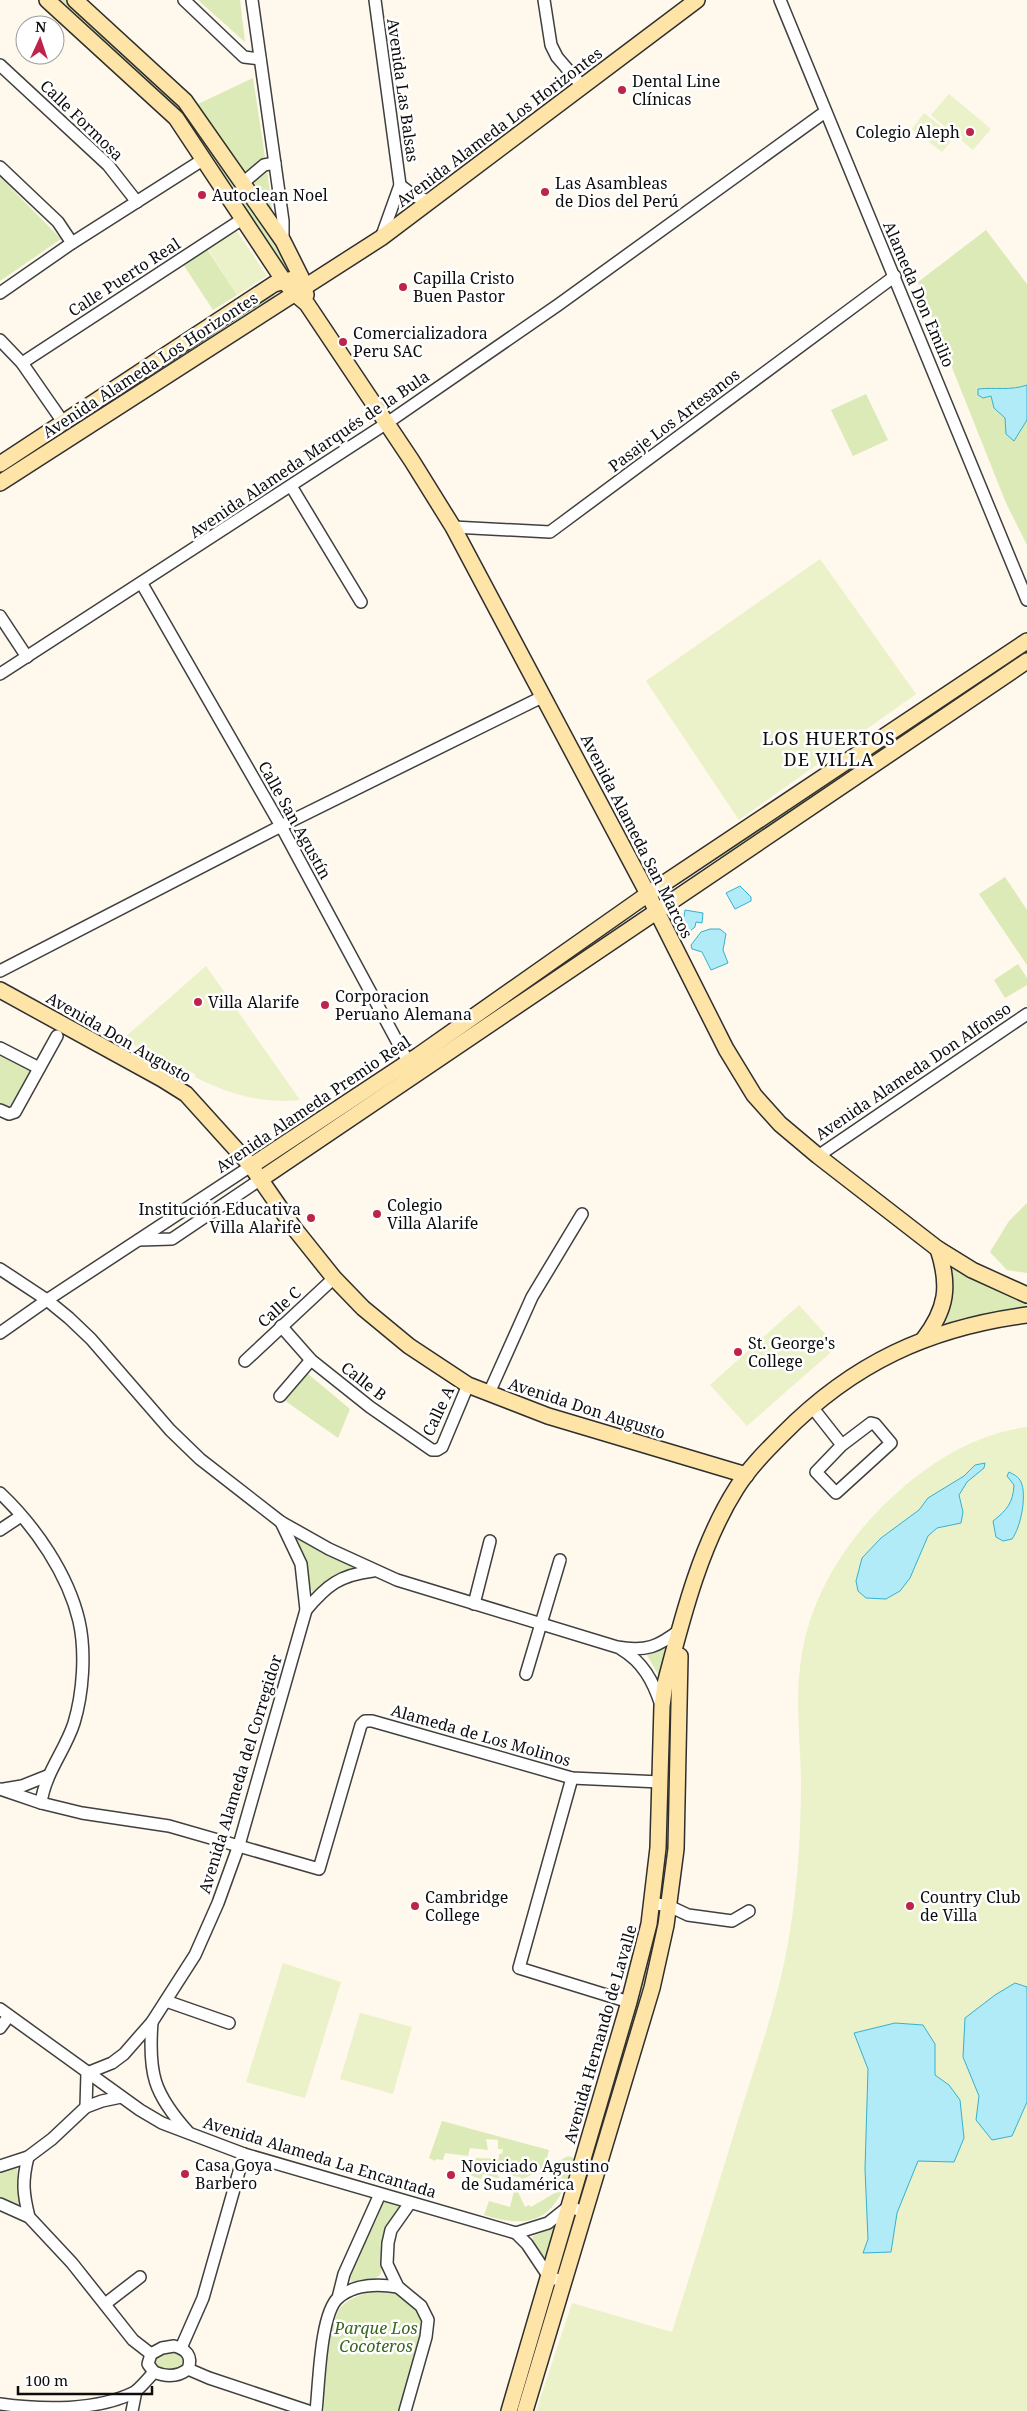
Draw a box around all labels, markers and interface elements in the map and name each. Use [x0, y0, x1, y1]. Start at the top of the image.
north arrow [15, 15, 65, 65]
text: N [35, 17, 47, 36]
street label: Avenida Las Balsas [382, 17, 424, 163]
street label: Avenida Alameda Los Horizontes [391, 42, 607, 212]
place label: Dental Line Clínicas [632, 70, 720, 110]
street label: Calle Formosa [36, 75, 128, 165]
marker: Dental Line Clínicas [616, 84, 628, 96]
place label: Colegio Aleph [856, 121, 960, 143]
marker: Colegio Aleph [964, 126, 976, 138]
place label: Las Asambleas de Dios del Perú [555, 172, 678, 212]
place label: Autoclean Noel [212, 184, 328, 206]
marker: Las Asambleas de Dios del Perú [539, 186, 551, 198]
marker: Autoclean Noel [196, 189, 208, 201]
street label: Alameda Don Emilio [878, 218, 960, 370]
street label: Calle Puerto Real [64, 233, 184, 321]
place label: Capilla Cristo Buen Pastor [413, 267, 514, 307]
marker: Capilla Cristo Buen Pastor [397, 281, 409, 293]
street label: Avenida Alameda Los Horizontes [38, 287, 262, 443]
place label: Comercializadora Peru SAC [353, 322, 488, 362]
marker: Comercializadora Peru SAC [337, 336, 349, 348]
street label: Pasaje Los Artesanos [604, 363, 744, 477]
street label: Avenida Alameda Marqués de la Bula [185, 365, 433, 543]
district label: LOS HUERTOS DE VILLA [762, 726, 896, 771]
street label: Avenida Alameda San Marcos [576, 730, 698, 942]
street label: Calle San Agustín [253, 757, 337, 883]
place label: Corporacion Peruano Alemana [335, 985, 472, 1025]
street label: Avenida Don Augusto [43, 987, 195, 1087]
place label: Villa Alarife [208, 991, 299, 1013]
marker: Villa Alarife [192, 996, 204, 1008]
street label: Avenida Alameda Don Alfonso [811, 997, 1015, 1145]
marker: Corporacion Peruano Alemana [319, 999, 331, 1011]
street label: Avenida Alameda Premio Real [211, 1030, 415, 1178]
place label: Colegio Villa Alarife [387, 1194, 478, 1234]
place label: Institución Educativa Villa Alarife [138, 1198, 301, 1238]
marker: Colegio Villa Alarife [371, 1208, 383, 1220]
marker: Institución Educativa Villa Alarife [305, 1212, 317, 1224]
street label: Calle C [253, 1282, 306, 1332]
place label: St. George's College [748, 1332, 835, 1372]
marker: St. George's College [732, 1346, 744, 1358]
street label: Calle B [337, 1356, 391, 1406]
street label: Avenida Don Augusto [506, 1372, 668, 1444]
street label: Calle A [417, 1382, 459, 1440]
street label: Avenida Alameda del Corregidor [193, 1651, 287, 1896]
street label: Alameda de Los Molinos [389, 1699, 573, 1771]
place label: Cambridge College [425, 1886, 508, 1926]
place label: Country Club de Villa [920, 1886, 1021, 1926]
marker: Cambridge College [409, 1900, 421, 1912]
marker: Country Club de Villa [904, 1900, 916, 1912]
street label: Avenida Hernando de Lavalle [558, 1922, 642, 2146]
street label: Avenida Alameda La Encantada [201, 2111, 439, 2203]
place label: Casa Goya Barbero [195, 2154, 273, 2194]
place label: Noviciado Agustino de Sudamérica [461, 2155, 609, 2195]
marker: Casa Goya Barbero [179, 2168, 191, 2180]
marker: Noviciado Agustino de Sudamérica [445, 2169, 457, 2181]
park label: Parque Los Cocoteros [333, 2317, 418, 2357]
scale bar [18, 2364, 151, 2396]
text: 100 m [25, 2370, 68, 2390]

